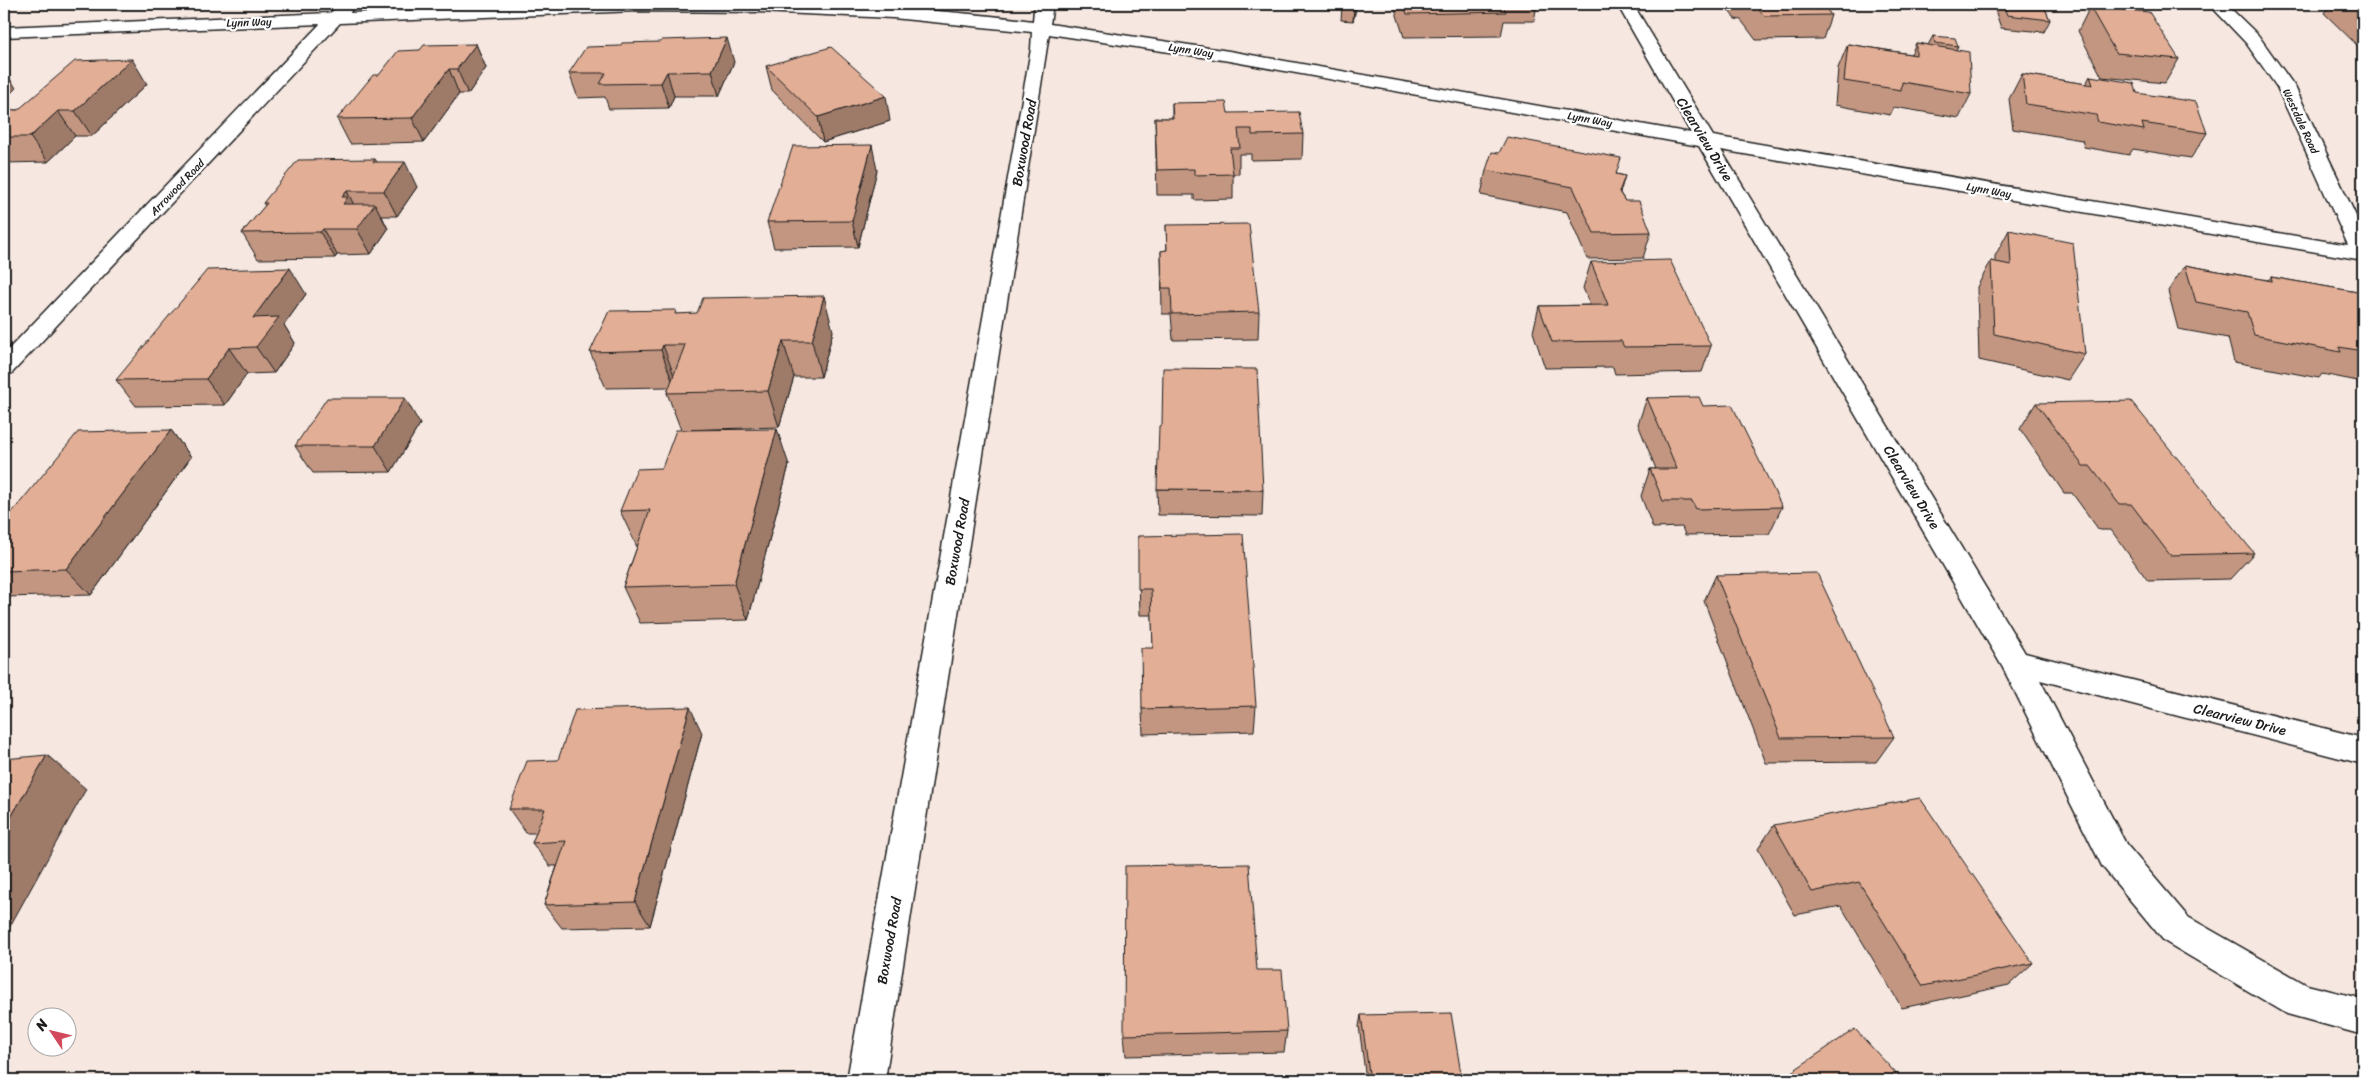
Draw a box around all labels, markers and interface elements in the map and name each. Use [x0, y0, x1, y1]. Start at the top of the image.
street label: Lynn Way [226, 12, 272, 33]
street label: Lynn Way [1167, 38, 1215, 63]
street label: Westdale Road [2277, 85, 2324, 158]
street label: Clearview Drive [1669, 92, 1740, 187]
street label: Boxwood Road [1005, 96, 1045, 189]
street label: Lynn Way [1566, 106, 1614, 133]
street label: Arrowood Road [145, 154, 210, 221]
street label: Lynn Way [1965, 177, 2013, 204]
street label: Clearview Drive [1876, 440, 1947, 535]
street label: Boxwood Road [938, 495, 978, 588]
street label: Clearview Drive [2191, 696, 2289, 743]
street label: Boxwood Road [870, 894, 910, 987]
north arrow [28, 1006, 78, 1056]
text: N [28, 1013, 55, 1037]

